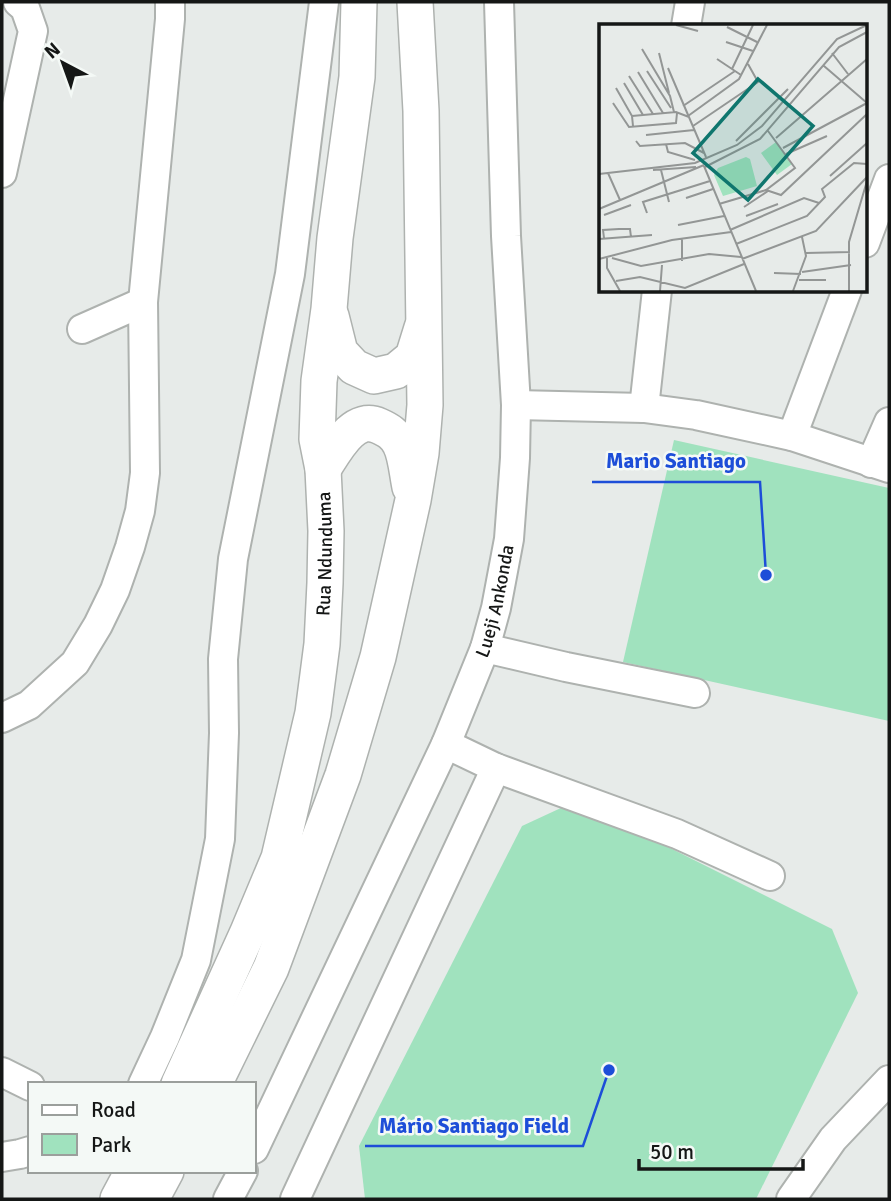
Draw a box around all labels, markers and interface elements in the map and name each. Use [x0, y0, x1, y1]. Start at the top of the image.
inset map [599, 24, 866, 292]
north arrow [28, 28, 98, 98]
text: N [40, 38, 65, 64]
callout: Mario Santiago [592, 440, 760, 482]
text: Mario Santiago [606, 448, 746, 474]
street label: Rua Ndunduma [311, 491, 338, 616]
street label: Lueji Ankonda [470, 543, 520, 661]
legend [28, 1082, 256, 1173]
text: Road [91, 1097, 136, 1123]
callout: Mário Santiago Field [365, 1104, 583, 1146]
text: Mário Santiago Field [379, 1113, 569, 1139]
scale bar [639, 1128, 804, 1172]
text: Park [91, 1132, 132, 1158]
text: 50 m [650, 1139, 694, 1165]

